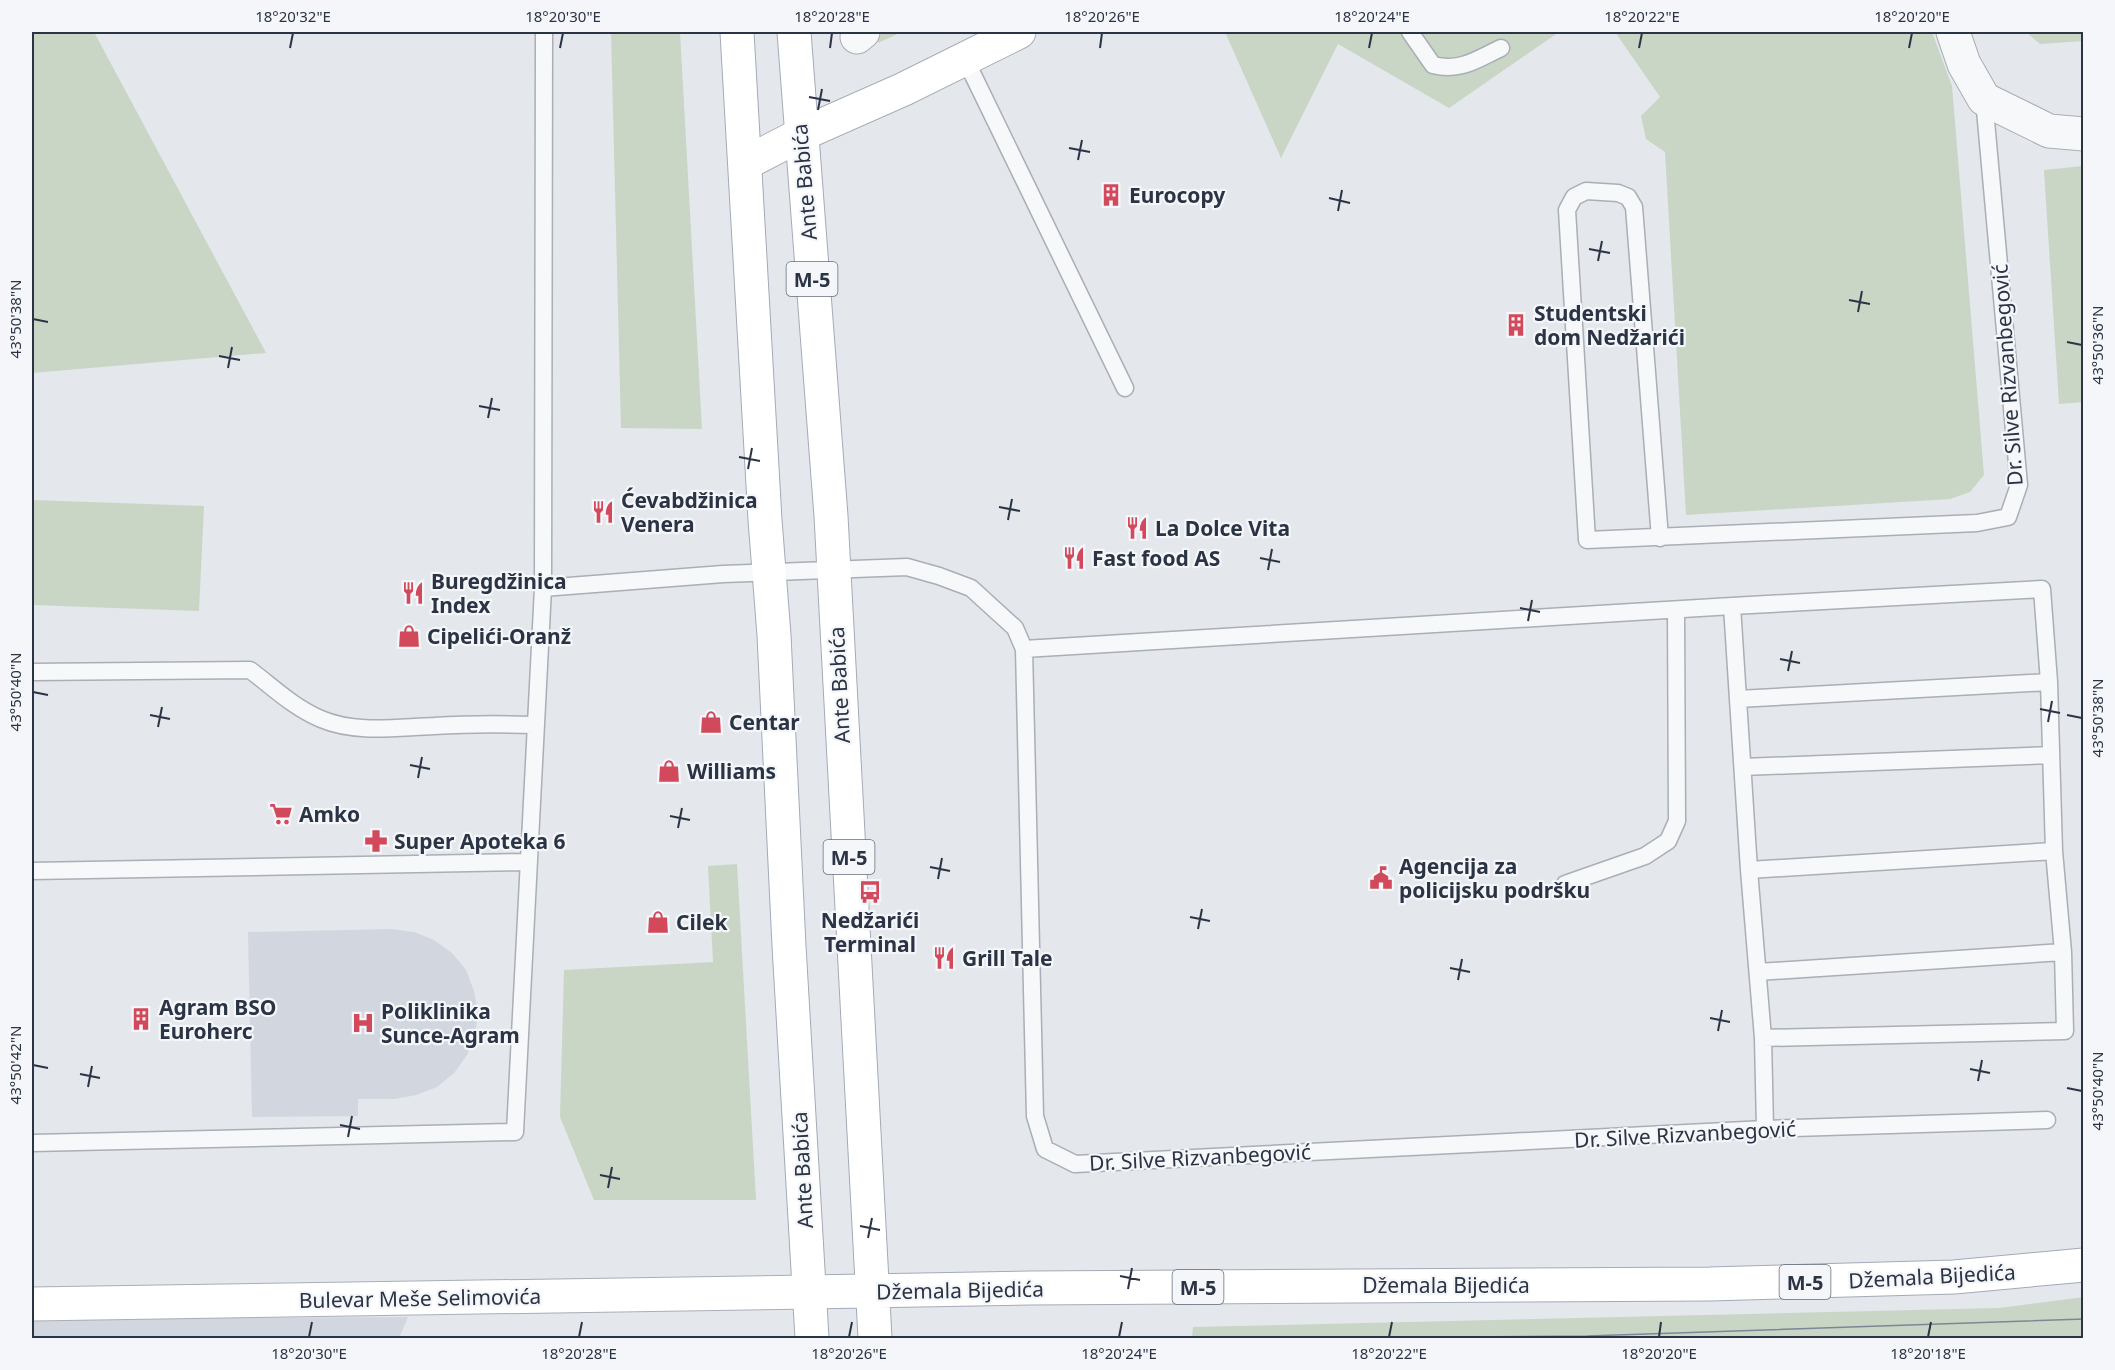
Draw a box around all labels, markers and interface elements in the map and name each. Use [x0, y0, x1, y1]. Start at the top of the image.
text: 18°20'32"E [255, 6, 331, 26]
text: 18°20'30"E [525, 6, 601, 26]
text: 18°20'28"E [794, 6, 870, 26]
text: 18°20'26"E [1064, 6, 1140, 26]
text: 18°20'24"E [1334, 6, 1410, 26]
text: 18°20'22"E [1604, 6, 1680, 26]
text: 18°20'20"E [1874, 6, 1950, 26]
street label: Ante Babića [785, 123, 823, 241]
place label: Eurocopy [1129, 181, 1225, 209]
building icon: Eurocopy [1098, 182, 1124, 208]
road number: M-5 [786, 262, 838, 296]
street label: Dr. Silve Rizvanbegović [1985, 263, 2029, 487]
text: 43°50'38"N [5, 280, 25, 358]
place label: Studentski dom Nedžarići [1534, 299, 1685, 351]
text: 43°50'36"N [2087, 306, 2107, 384]
building icon: Studentski dom Nedžarići [1503, 312, 1529, 338]
place label: Ćevabdžinica Venera [621, 486, 758, 538]
restaurant icon: Ćevabdžinica Venera [590, 499, 616, 525]
place label: La Dolce Vita [1155, 514, 1290, 542]
restaurant icon: La Dolce Vita [1124, 515, 1150, 541]
place label: Fast food AS [1092, 544, 1220, 572]
restaurant icon: Fast food AS [1061, 545, 1087, 571]
place label: Buregdžinica Index [431, 567, 567, 619]
restaurant icon: Buregdžinica Index [400, 580, 426, 606]
place label: Cipelići-Oranž [427, 622, 571, 650]
shop icon: Cipelići-Oranž [396, 623, 422, 649]
street label: Ante Babića [822, 626, 856, 744]
text: 43°50'40"N [5, 653, 25, 731]
text: 43°50'38"N [2087, 679, 2107, 757]
place label: Centar [729, 708, 800, 736]
shop icon: Centar [698, 709, 724, 735]
place label: Williams [687, 757, 776, 785]
shop icon: Williams [656, 758, 682, 784]
place label: Amko [299, 800, 360, 828]
supermarket icon: Amko [268, 801, 294, 827]
place label: Super Apoteka 6 [394, 827, 566, 855]
pharmacy icon: Super Apoteka 6 [363, 828, 389, 854]
road number: M-5 [824, 840, 874, 874]
place label: Agencija za policijsku podršku [1399, 852, 1590, 904]
public building icon: Agencija za policijsku podršku [1368, 865, 1394, 891]
bus stop icon: Nedžarići Terminal [857, 879, 883, 905]
place label: Nedžarići Terminal [821, 906, 919, 958]
place label: Cilek [676, 908, 729, 936]
shop icon: Cilek [645, 909, 671, 935]
place label: Grill Tale [962, 944, 1053, 972]
restaurant icon: Grill Tale [931, 945, 957, 971]
place label: Agram BSO Euroherc [159, 993, 276, 1045]
place label: Poliklinika Sunce-Agram [381, 997, 520, 1049]
building icon: Agram BSO Euroherc [128, 1006, 154, 1032]
hospital icon: Poliklinika Sunce-Agram [350, 1010, 376, 1036]
text: 43°50'42"N [5, 1026, 25, 1104]
text: 43°50'40"N [2087, 1052, 2107, 1130]
street label: Ante Babića [785, 1111, 819, 1229]
street label: Dr. Silve Rizvanbegović [1573, 1114, 1797, 1154]
street label: Dr. Silve Rizvanbegović [1088, 1137, 1312, 1177]
street label: Džemala Bijedića [1848, 1258, 2016, 1294]
road number: M-5 [1780, 1265, 1830, 1299]
road number: M-5 [1172, 1270, 1224, 1304]
street label: Džemala Bijedića [1362, 1271, 1530, 1299]
street label: Džemala Bijedića [876, 1275, 1044, 1305]
street label: Bulevar Meše Selimovića [299, 1282, 541, 1314]
text: 18°20'30"E [271, 1343, 347, 1363]
text: 18°20'28"E [541, 1343, 617, 1363]
text: 18°20'26"E [811, 1343, 887, 1363]
text: 18°20'24"E [1081, 1343, 1157, 1363]
text: 18°20'22"E [1351, 1343, 1427, 1363]
text: 18°20'20"E [1621, 1343, 1697, 1363]
text: 18°20'18"E [1890, 1343, 1966, 1363]

